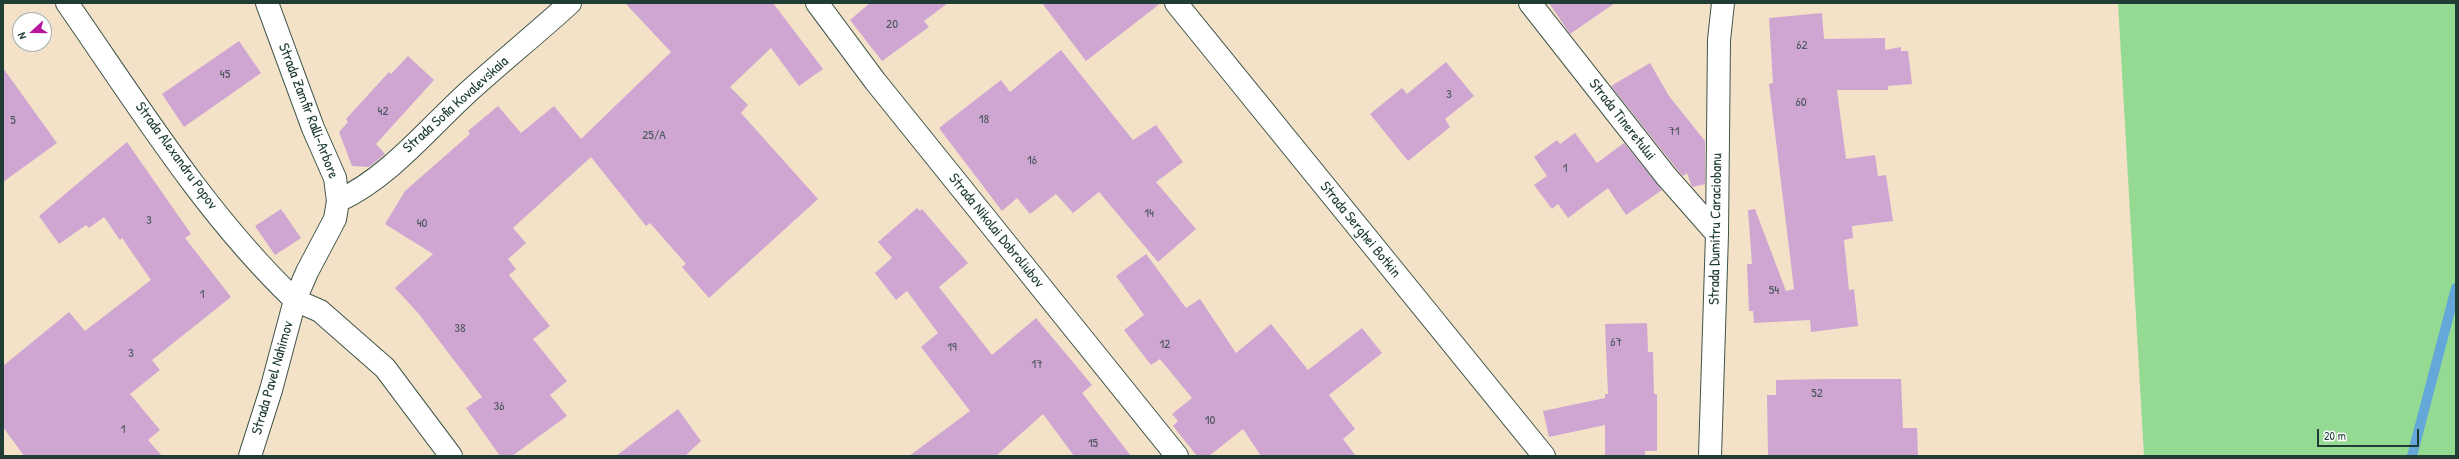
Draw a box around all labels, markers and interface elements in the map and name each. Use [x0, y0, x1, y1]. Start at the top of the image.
north arrow [12, 12, 52, 52]
house number: 20 [886, 17, 898, 33]
text: N [14, 31, 29, 41]
house number: 62 [1796, 38, 1808, 54]
street label: Strada Zamfir Ralli-Arbore [274, 41, 342, 181]
street label: Strada Sofia Kovalevskaia [399, 53, 513, 157]
house number: 45 [220, 67, 230, 83]
street label: Strada Tineretului [1585, 76, 1659, 164]
house number: 3 [1446, 87, 1452, 103]
house number: 60 [1795, 95, 1807, 111]
street label: Strada Alexandru Popov [131, 99, 221, 213]
house number: 42 [378, 104, 388, 120]
house number: 18 [979, 112, 989, 128]
house number: 5 [10, 113, 16, 129]
house number: 71 [1668, 124, 1680, 140]
house number: 25/A [642, 128, 666, 144]
house number: 16 [1027, 153, 1037, 169]
street label: Strada Dumitru Caraciobanu [1706, 153, 1726, 305]
house number: 1 [1563, 161, 1567, 177]
street label: Strada Nikolai Dobroliubov [944, 170, 1048, 292]
street label: Strada Serghei Botkin [1316, 178, 1404, 282]
house number: 14 [1144, 206, 1154, 222]
house number: 3 [146, 213, 152, 229]
house number: 40 [417, 216, 427, 232]
house number: 54 [1769, 283, 1779, 299]
house number: 1 [200, 287, 204, 303]
street label: Strada Pavel Nahimov [248, 319, 298, 437]
house number: 38 [454, 321, 466, 337]
house number: 67 [1610, 335, 1622, 351]
house number: 12 [1160, 337, 1170, 353]
house number: 19 [947, 340, 957, 356]
house number: 3 [128, 346, 134, 362]
house number: 17 [1031, 357, 1043, 373]
house number: 52 [1811, 386, 1823, 402]
house number: 36 [493, 399, 505, 415]
house number: 10 [1205, 413, 1215, 429]
scale bar [2319, 421, 2421, 447]
house number: 1 [121, 422, 125, 438]
text: 20 m [2324, 427, 2346, 444]
house number: 15 [1088, 436, 1098, 452]

